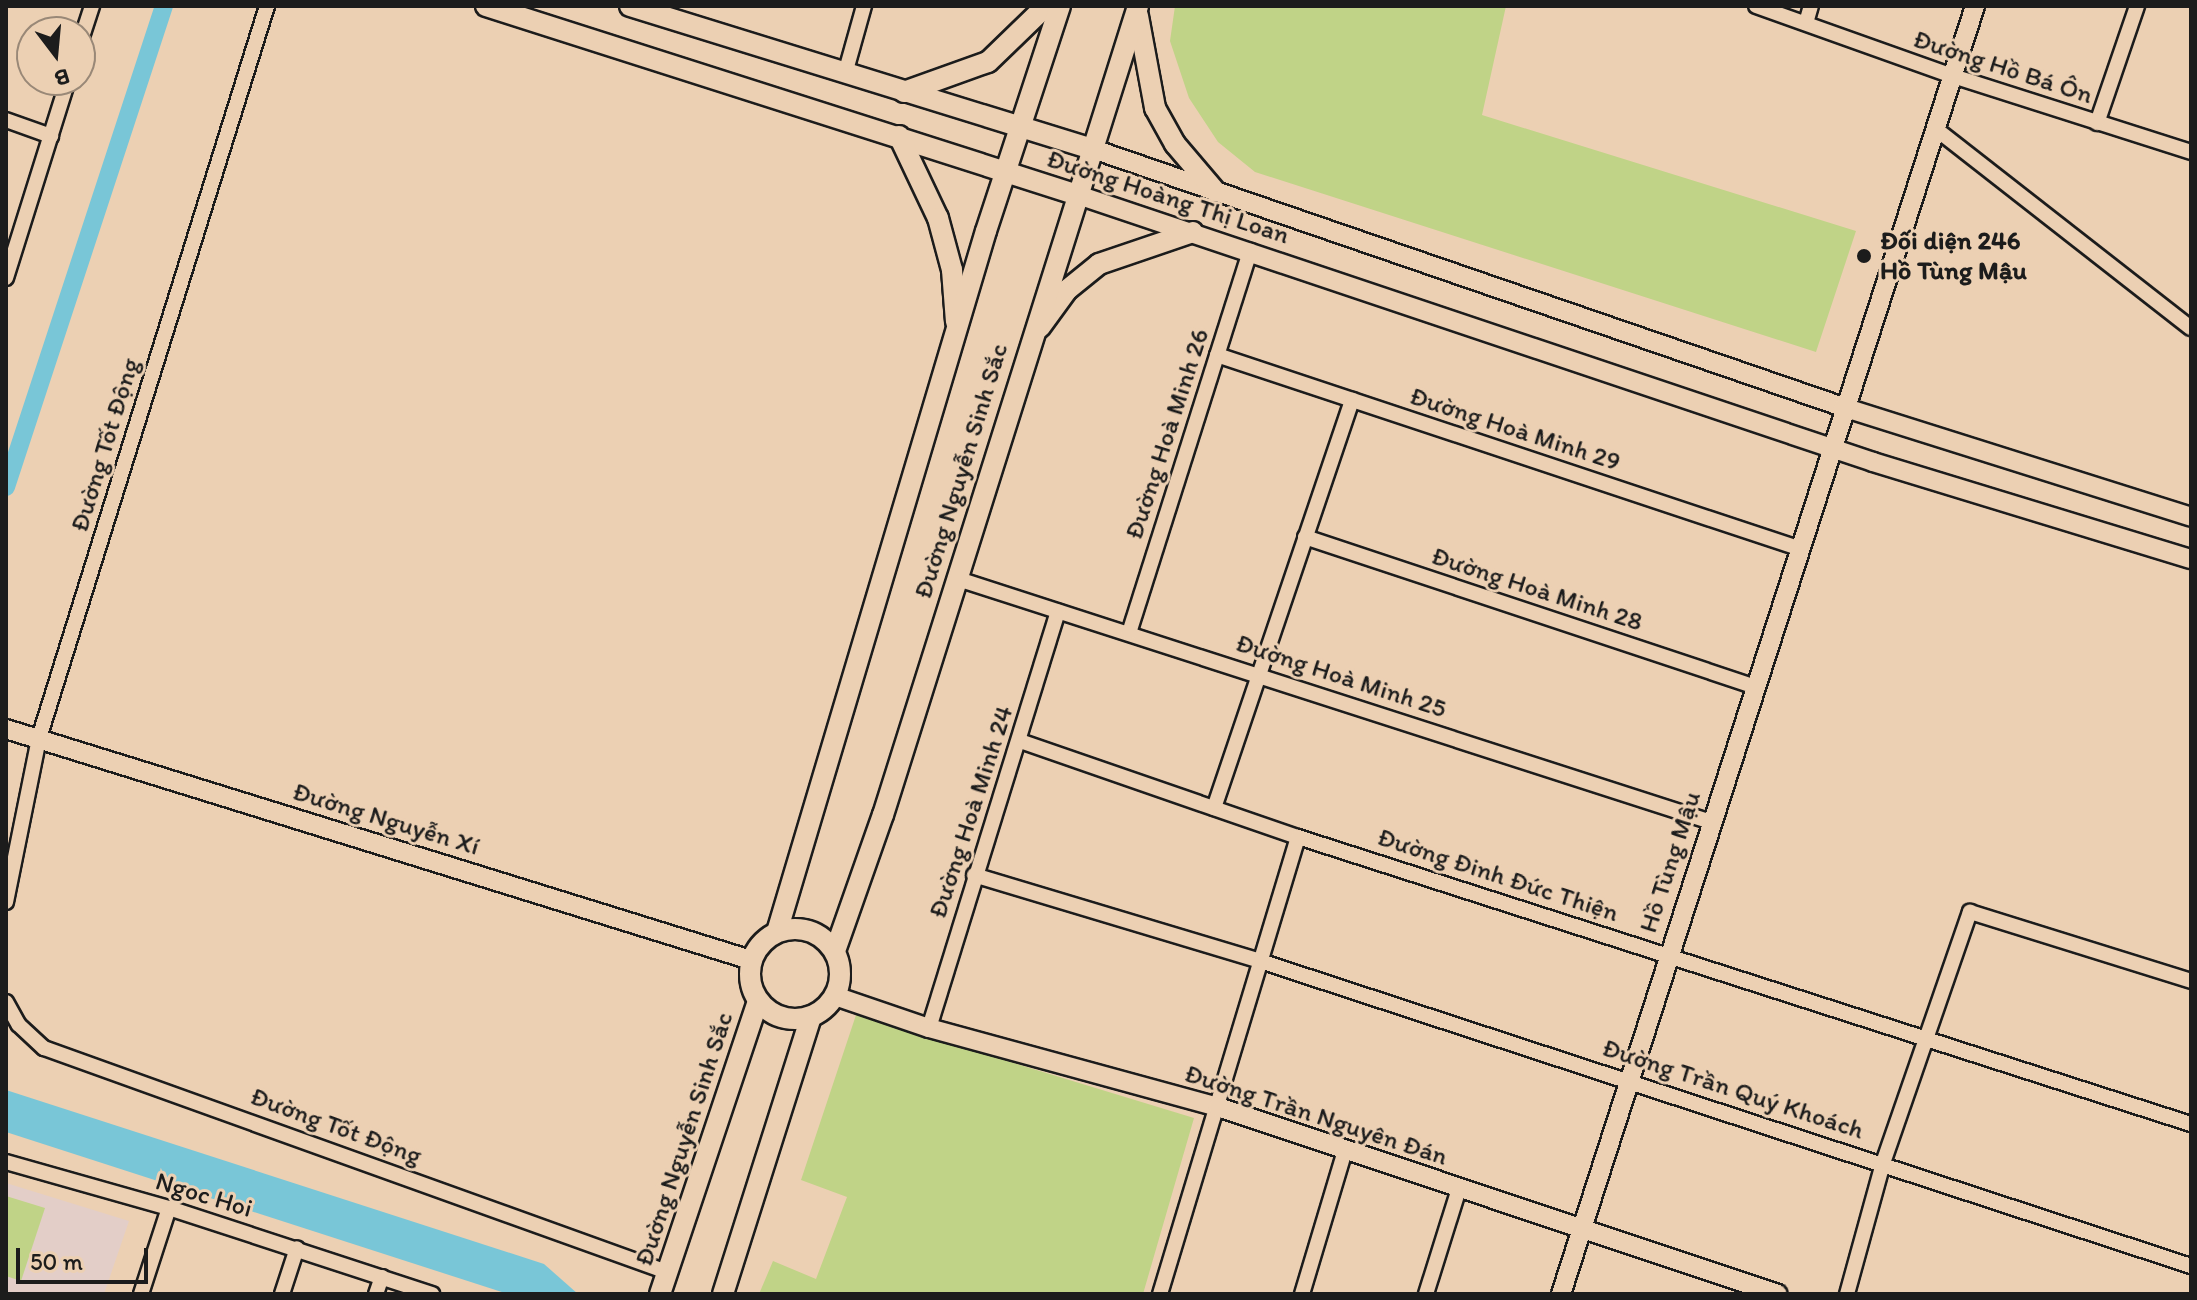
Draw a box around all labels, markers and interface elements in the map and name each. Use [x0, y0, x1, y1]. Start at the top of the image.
north arrow [16, 16, 96, 96]
street label: Đường Hồ Bá Ôn [1909, 23, 2097, 111]
text: B [52, 63, 73, 93]
street label: Đường Hoàng Thị Loan [1043, 143, 1293, 251]
place label: Đối diện 246 Hồ Tùng Mậu [1880, 225, 2026, 286]
marker: Đối diện 246 Hồ Tùng Mậu [1855, 247, 1873, 265]
street label: Đường Hoà Minh 26 [1118, 325, 1216, 543]
street label: Đường Nguyễn Sinh Sắc [907, 339, 1015, 603]
street label: Đường Tốt Động [64, 354, 146, 536]
street label: Đường Hoà Minh 29 [1406, 380, 1624, 478]
street label: Đường Hoà Minh 28 [1428, 540, 1646, 638]
street label: Đường Hoà Minh 25 [1232, 627, 1450, 725]
street label: Đường Hoà Minh 24 [922, 702, 1020, 922]
street label: Đường Nguyễn Xí [289, 776, 483, 862]
street label: Hồ Tùng Mậu [1633, 788, 1707, 936]
street label: Đường Đinh Đức Thiện [1374, 821, 1622, 929]
street label: Đường Nguyễn Sinh Sắc [628, 1008, 740, 1270]
street label: Đường Trần Quý Khoách [1599, 1032, 1867, 1146]
street label: Đường Trần Nguyên Đán [1181, 1058, 1451, 1172]
street label: Đường Tốt Động [246, 1081, 426, 1171]
street label: Ngoc Hoi [152, 1165, 256, 1225]
scale bar [20, 1232, 152, 1282]
text: 50 m [30, 1247, 83, 1276]

